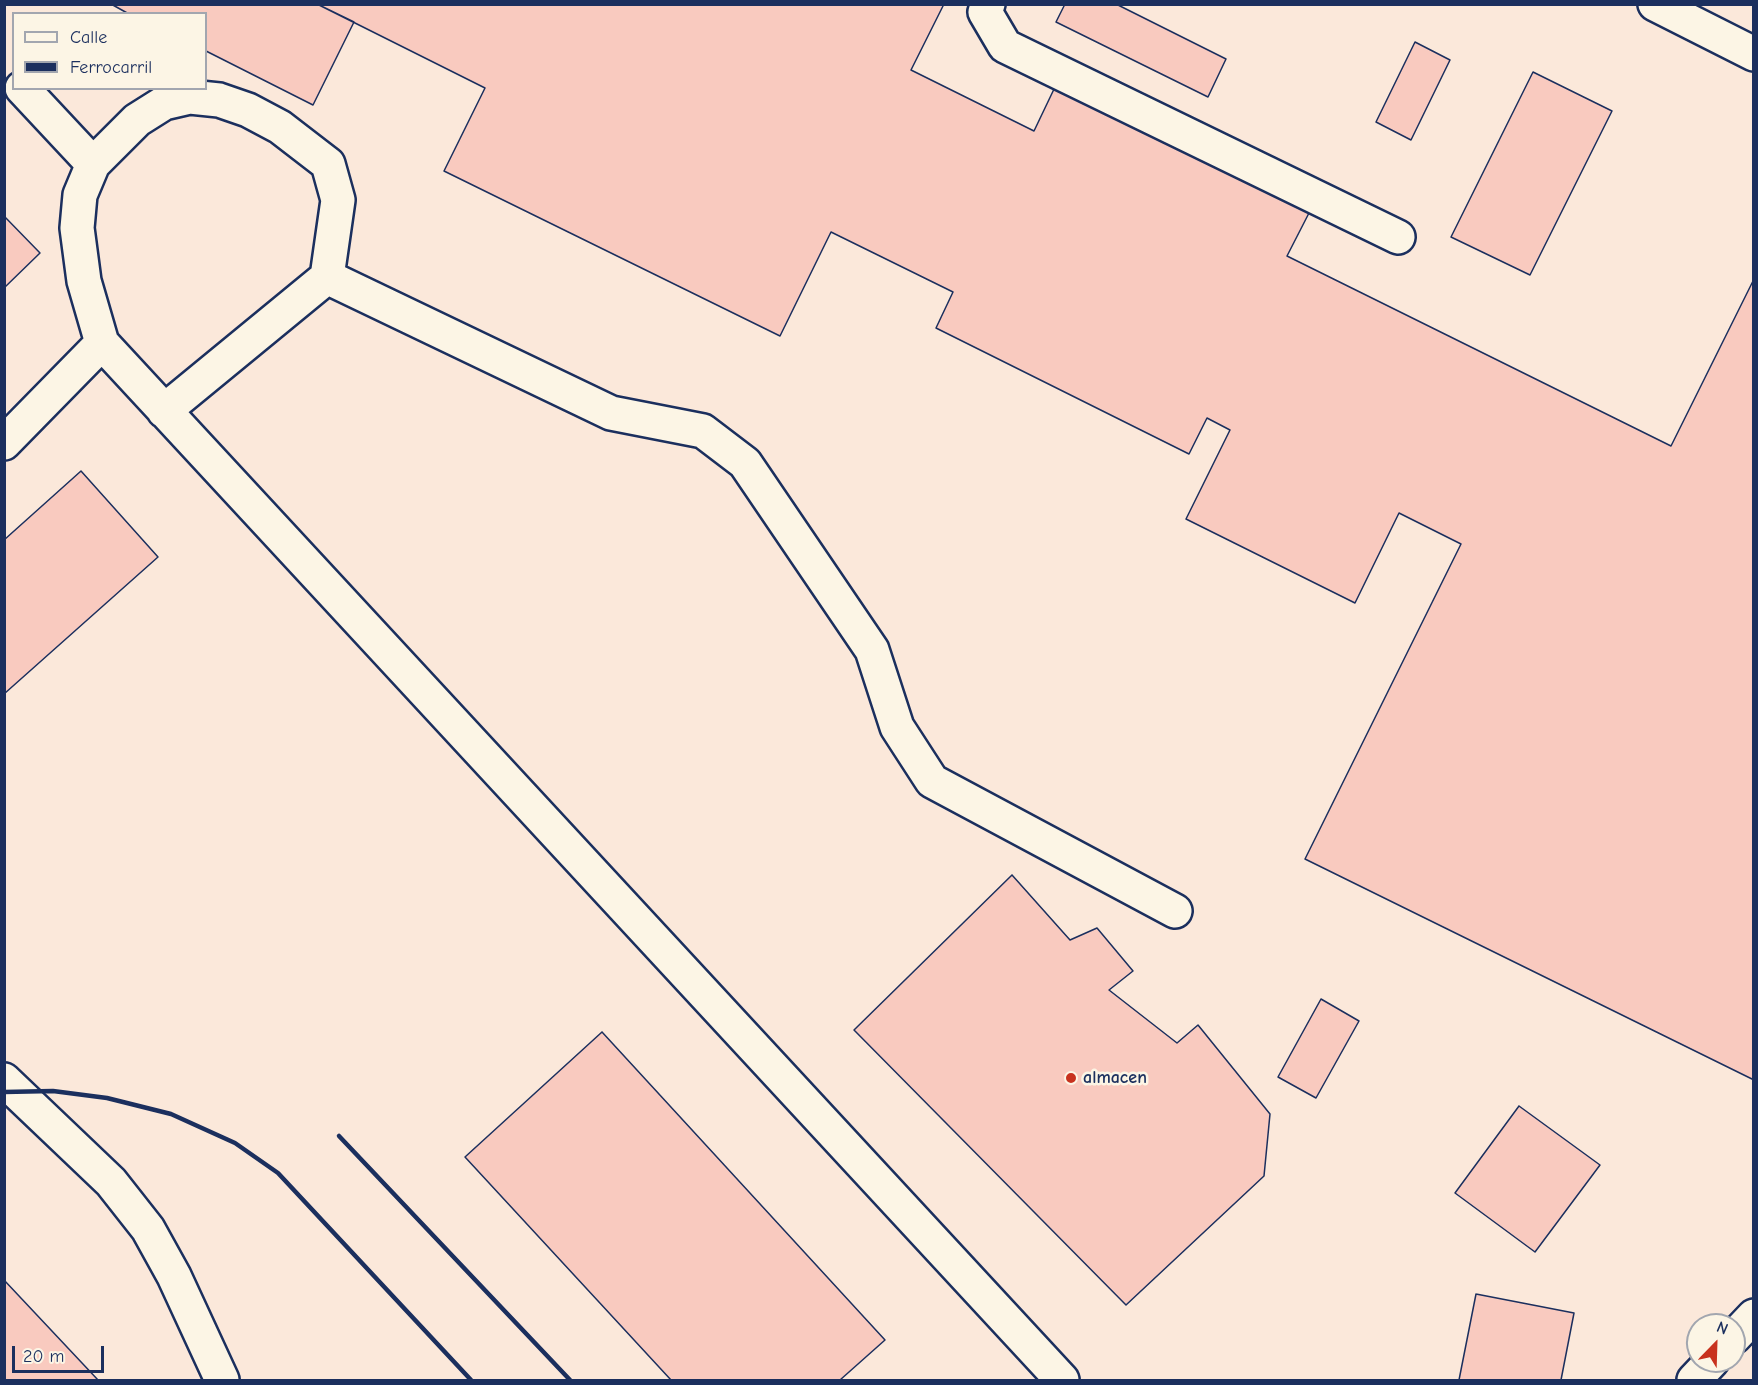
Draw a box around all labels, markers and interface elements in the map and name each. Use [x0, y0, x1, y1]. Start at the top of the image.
legend [12, 12, 207, 90]
text: Calle [70, 27, 107, 48]
text: Ferrocarril [70, 57, 152, 78]
place label: almacen [1083, 1067, 1147, 1089]
marker: almacen [1064, 1071, 1078, 1085]
north arrow [1686, 1313, 1746, 1373]
text: N [1714, 1318, 1731, 1339]
scale bar [15, 1334, 106, 1372]
text: 20 m [23, 1346, 64, 1367]

